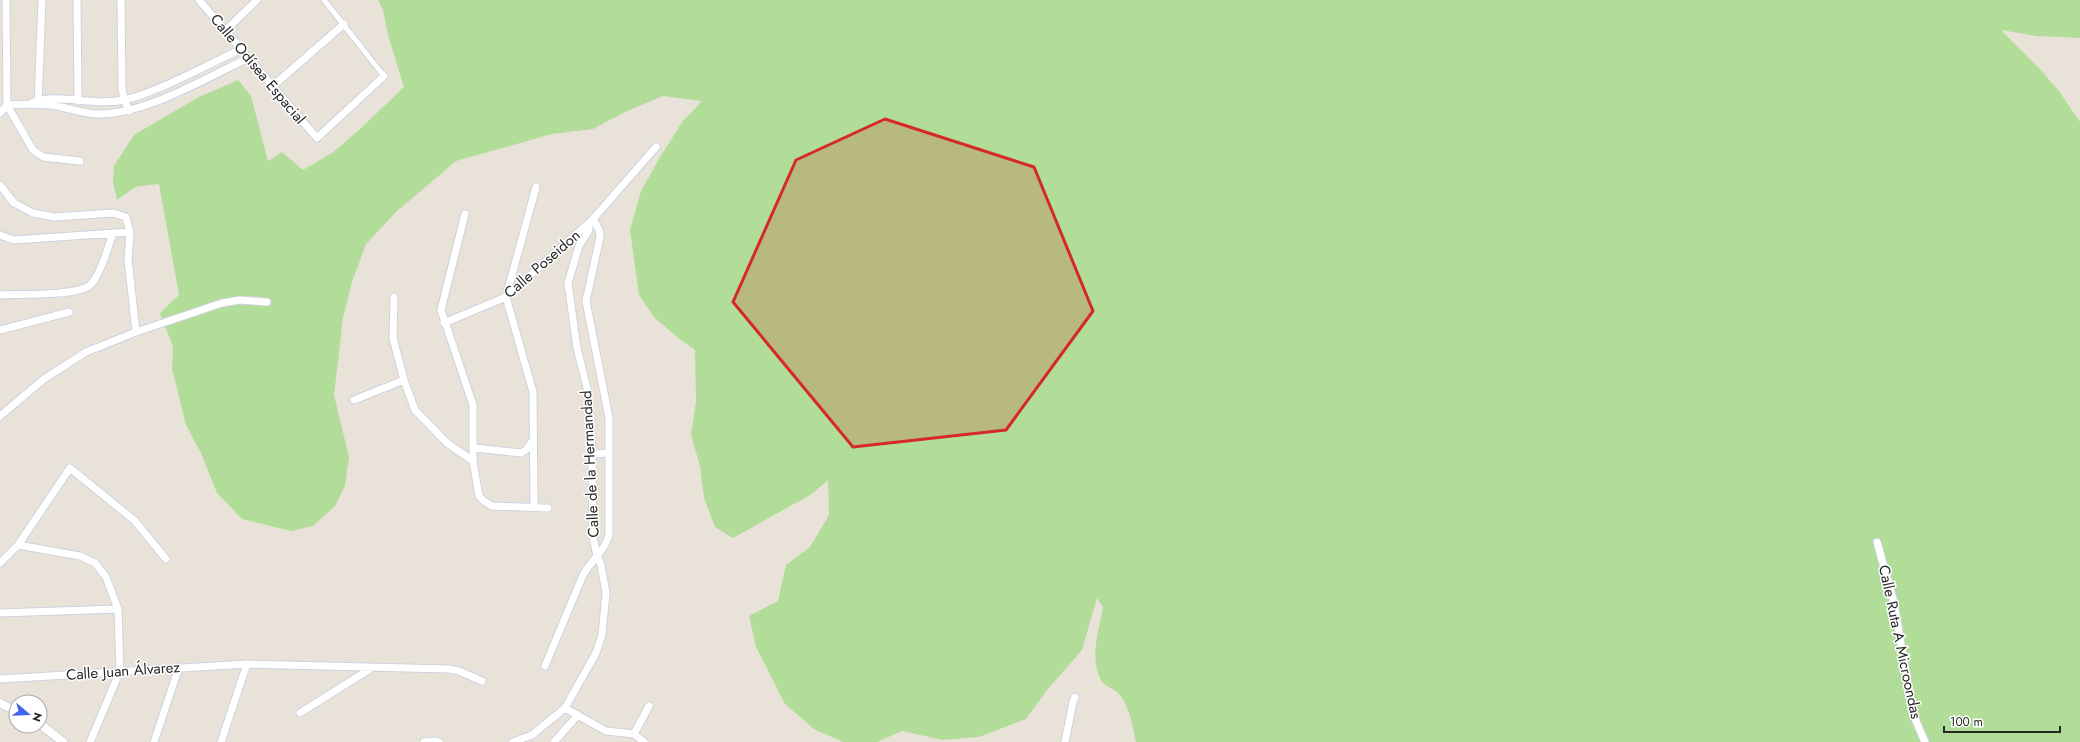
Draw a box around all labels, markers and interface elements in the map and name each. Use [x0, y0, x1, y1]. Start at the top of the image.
street label: Calle Odísea Espacial [205, 9, 311, 129]
street label: Calle Poseidon [499, 225, 585, 303]
street label: Calle de la Hermandad [575, 390, 605, 538]
street label: Calle Ruta A Microondas [1873, 563, 1927, 721]
street label: Calle Juan Álvarez [65, 656, 181, 686]
north arrow [8, 694, 48, 734]
scale bar [1944, 708, 2060, 734]
text: N [28, 711, 46, 724]
text: 100 m [1950, 713, 1983, 731]

